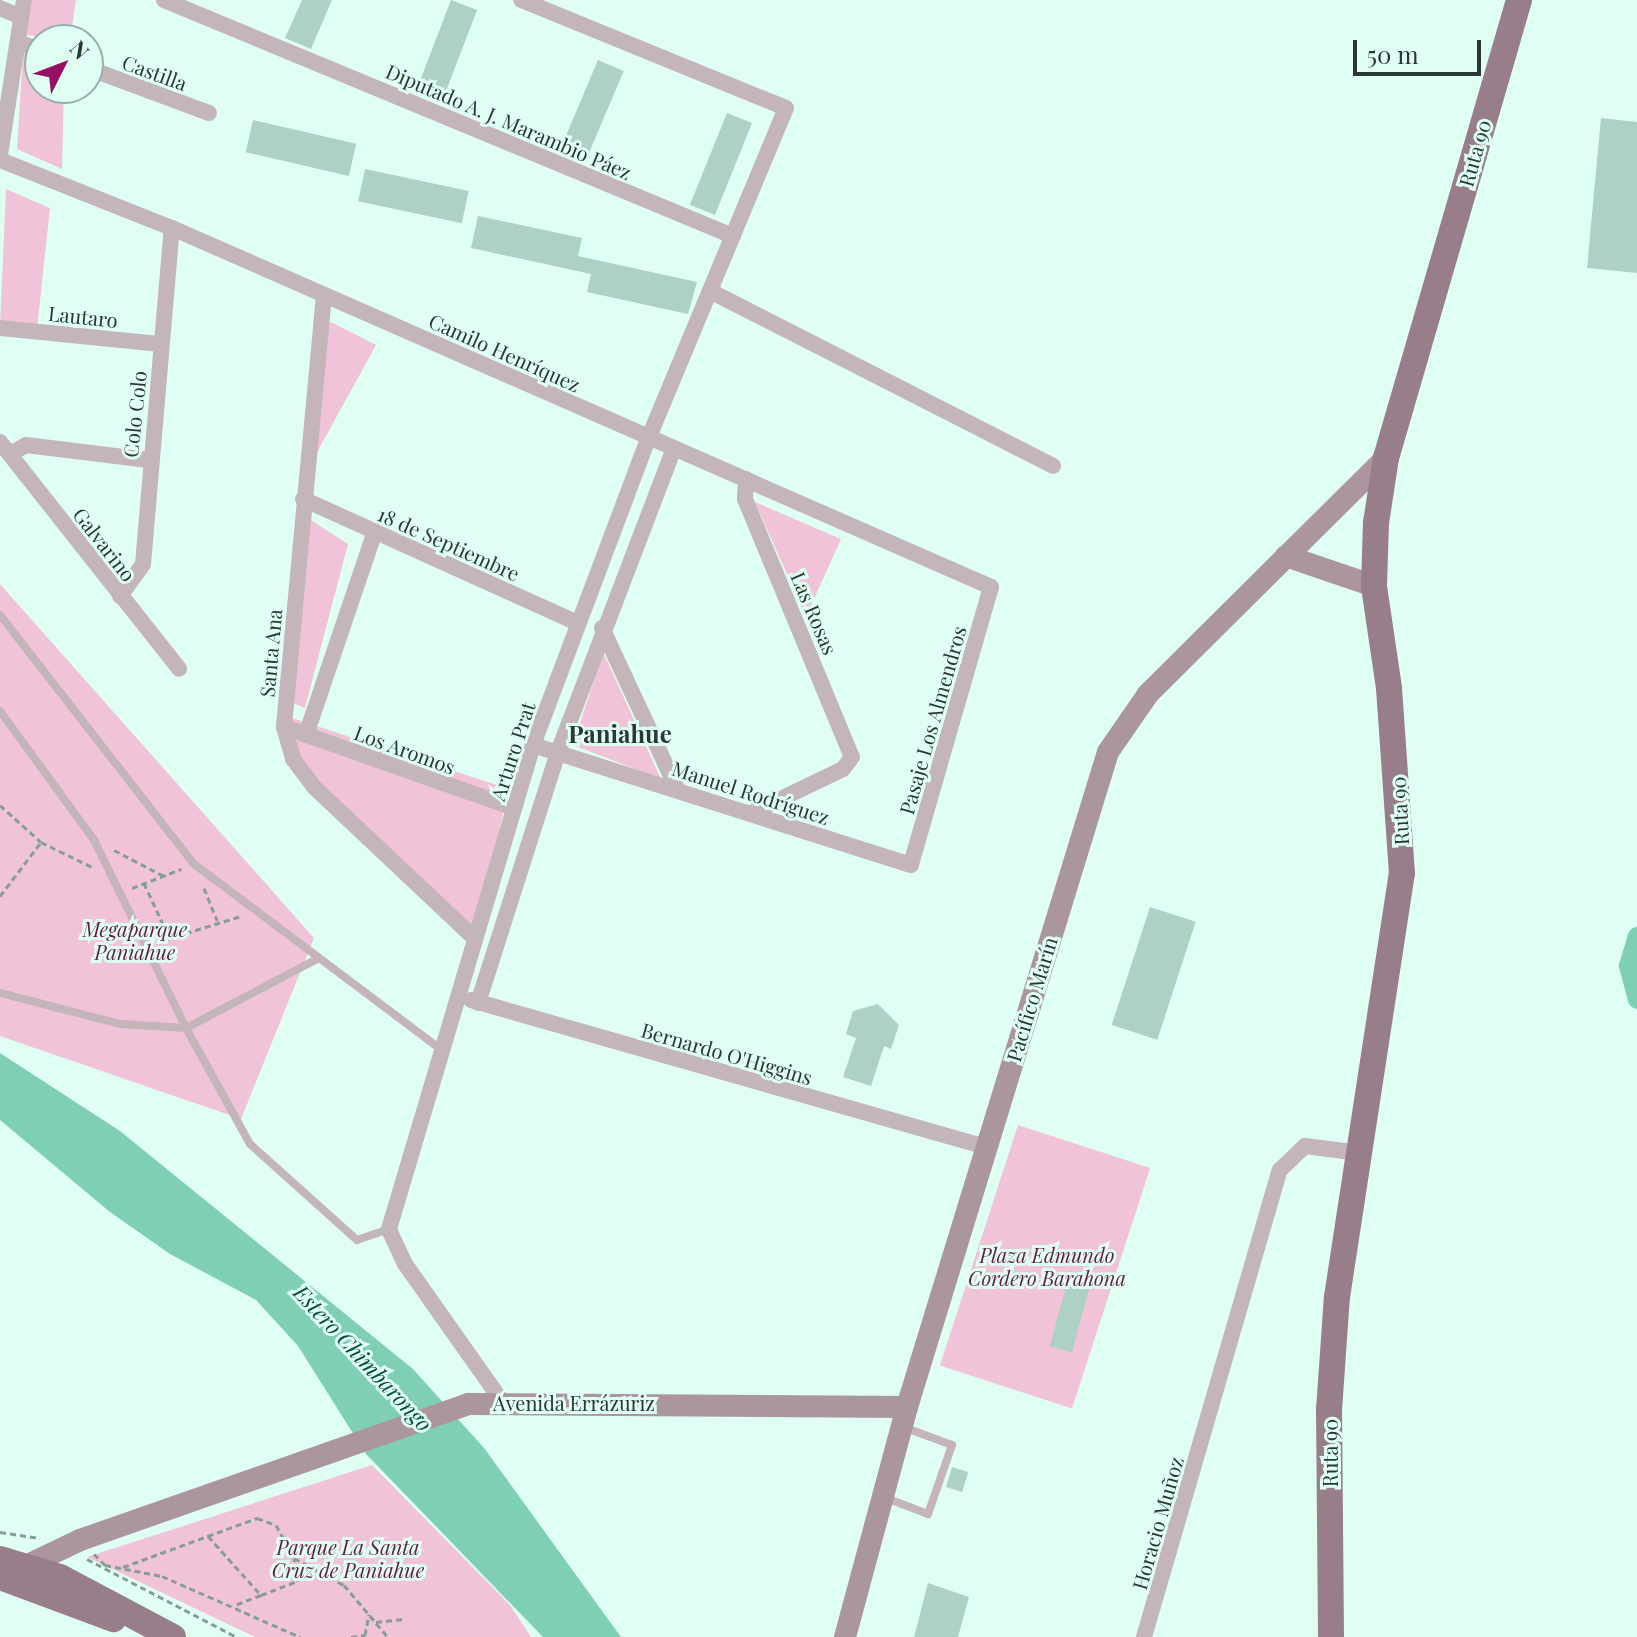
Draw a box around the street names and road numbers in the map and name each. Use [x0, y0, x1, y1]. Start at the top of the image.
street label: Castilla [119, 49, 191, 95]
street label: Diputado A. J. Marambio Páez [382, 58, 636, 184]
street label: Ruta 90 [1453, 117, 1495, 189]
street label: Lautaro [47, 300, 119, 332]
street label: Camilo Henríquez [426, 308, 584, 396]
street label: Colo Colo [118, 369, 150, 459]
street label: 18 de Septiembre [374, 501, 524, 585]
street label: Galvarino [69, 502, 141, 586]
street label: Las Rosas [787, 568, 843, 658]
street label: Santa Ana [254, 608, 286, 698]
street label: Pasaje Los Almendros [893, 623, 971, 817]
street label: Arturo Prat [485, 699, 539, 803]
street label: Los Aromos [351, 720, 459, 778]
street label: Manuel Rodríguez [669, 755, 833, 829]
street label: Ruta 90 [1385, 776, 1413, 846]
street label: Pacífico Marín [1001, 934, 1061, 1064]
street label: Bernardo O'Higgins [639, 1017, 815, 1089]
street label: Avenida Errázuriz [493, 1390, 655, 1414]
street label: Ruta 90 [1317, 1419, 1341, 1487]
street label: Horacio Muñoz [1127, 1454, 1187, 1592]

